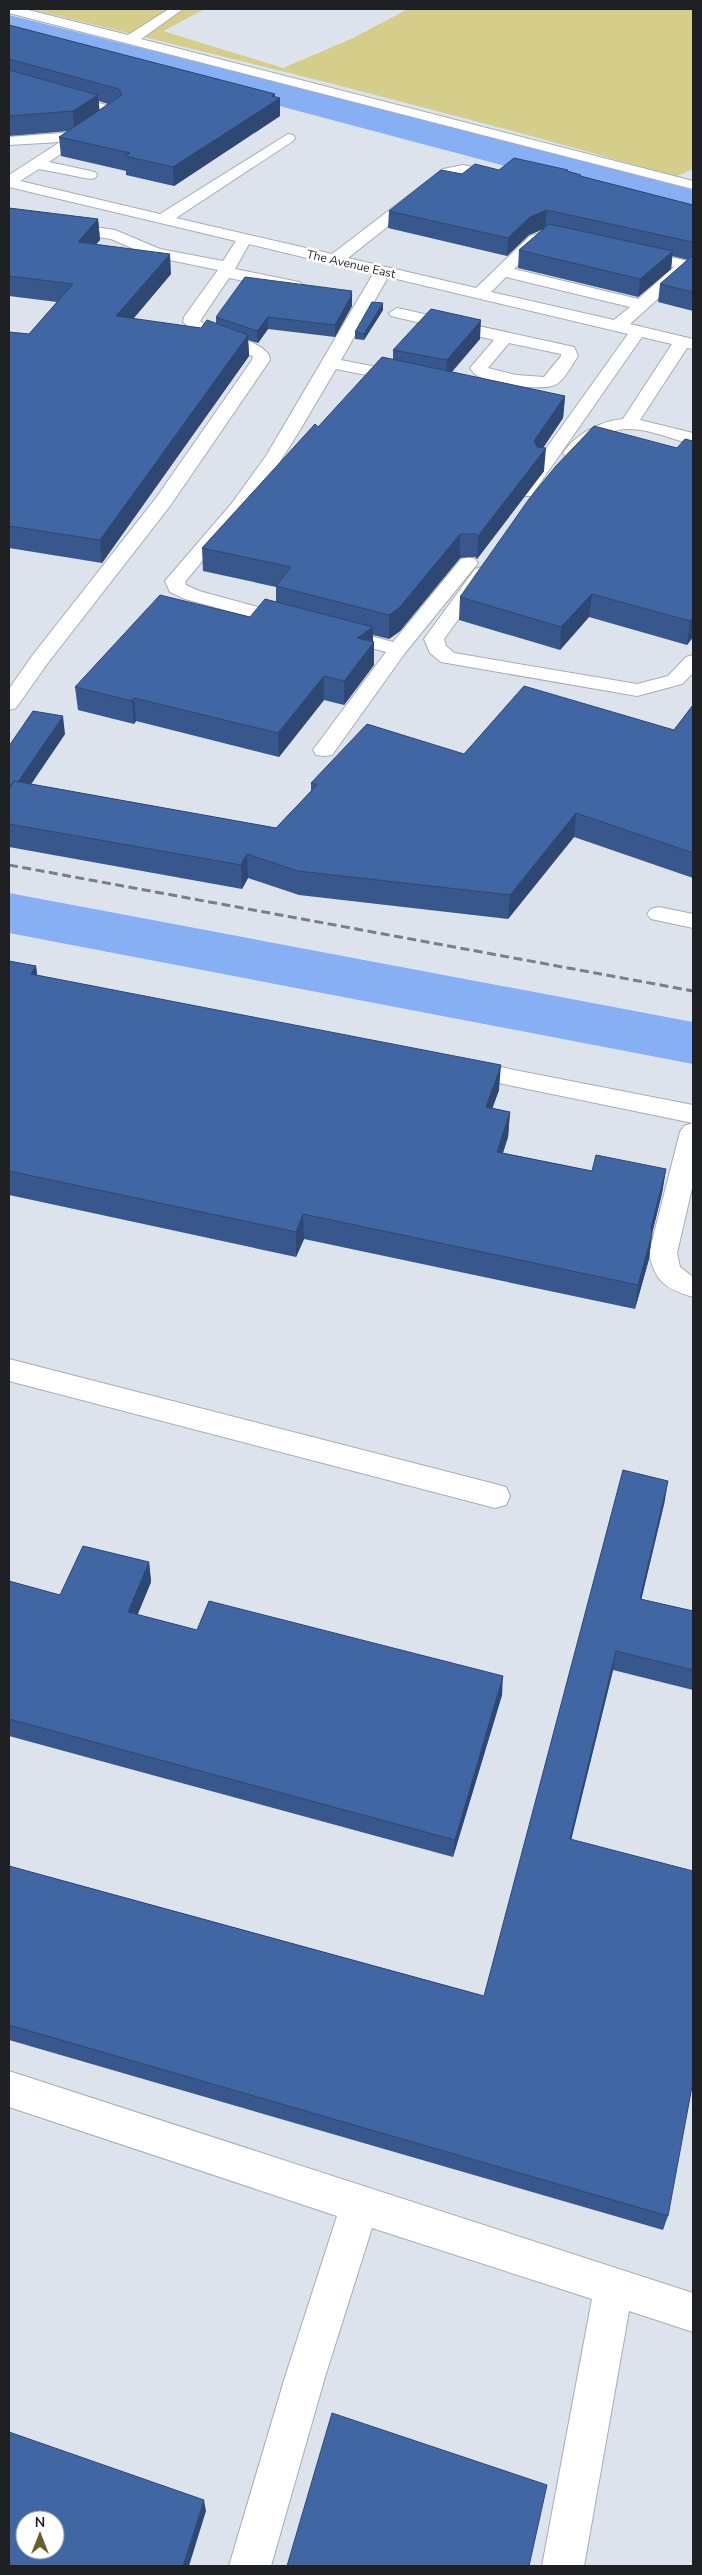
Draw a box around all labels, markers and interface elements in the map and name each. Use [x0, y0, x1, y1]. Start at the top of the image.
street label: The Avenue East [305, 246, 398, 282]
north arrow [15, 2510, 65, 2560]
text: N [35, 2513, 45, 2532]

